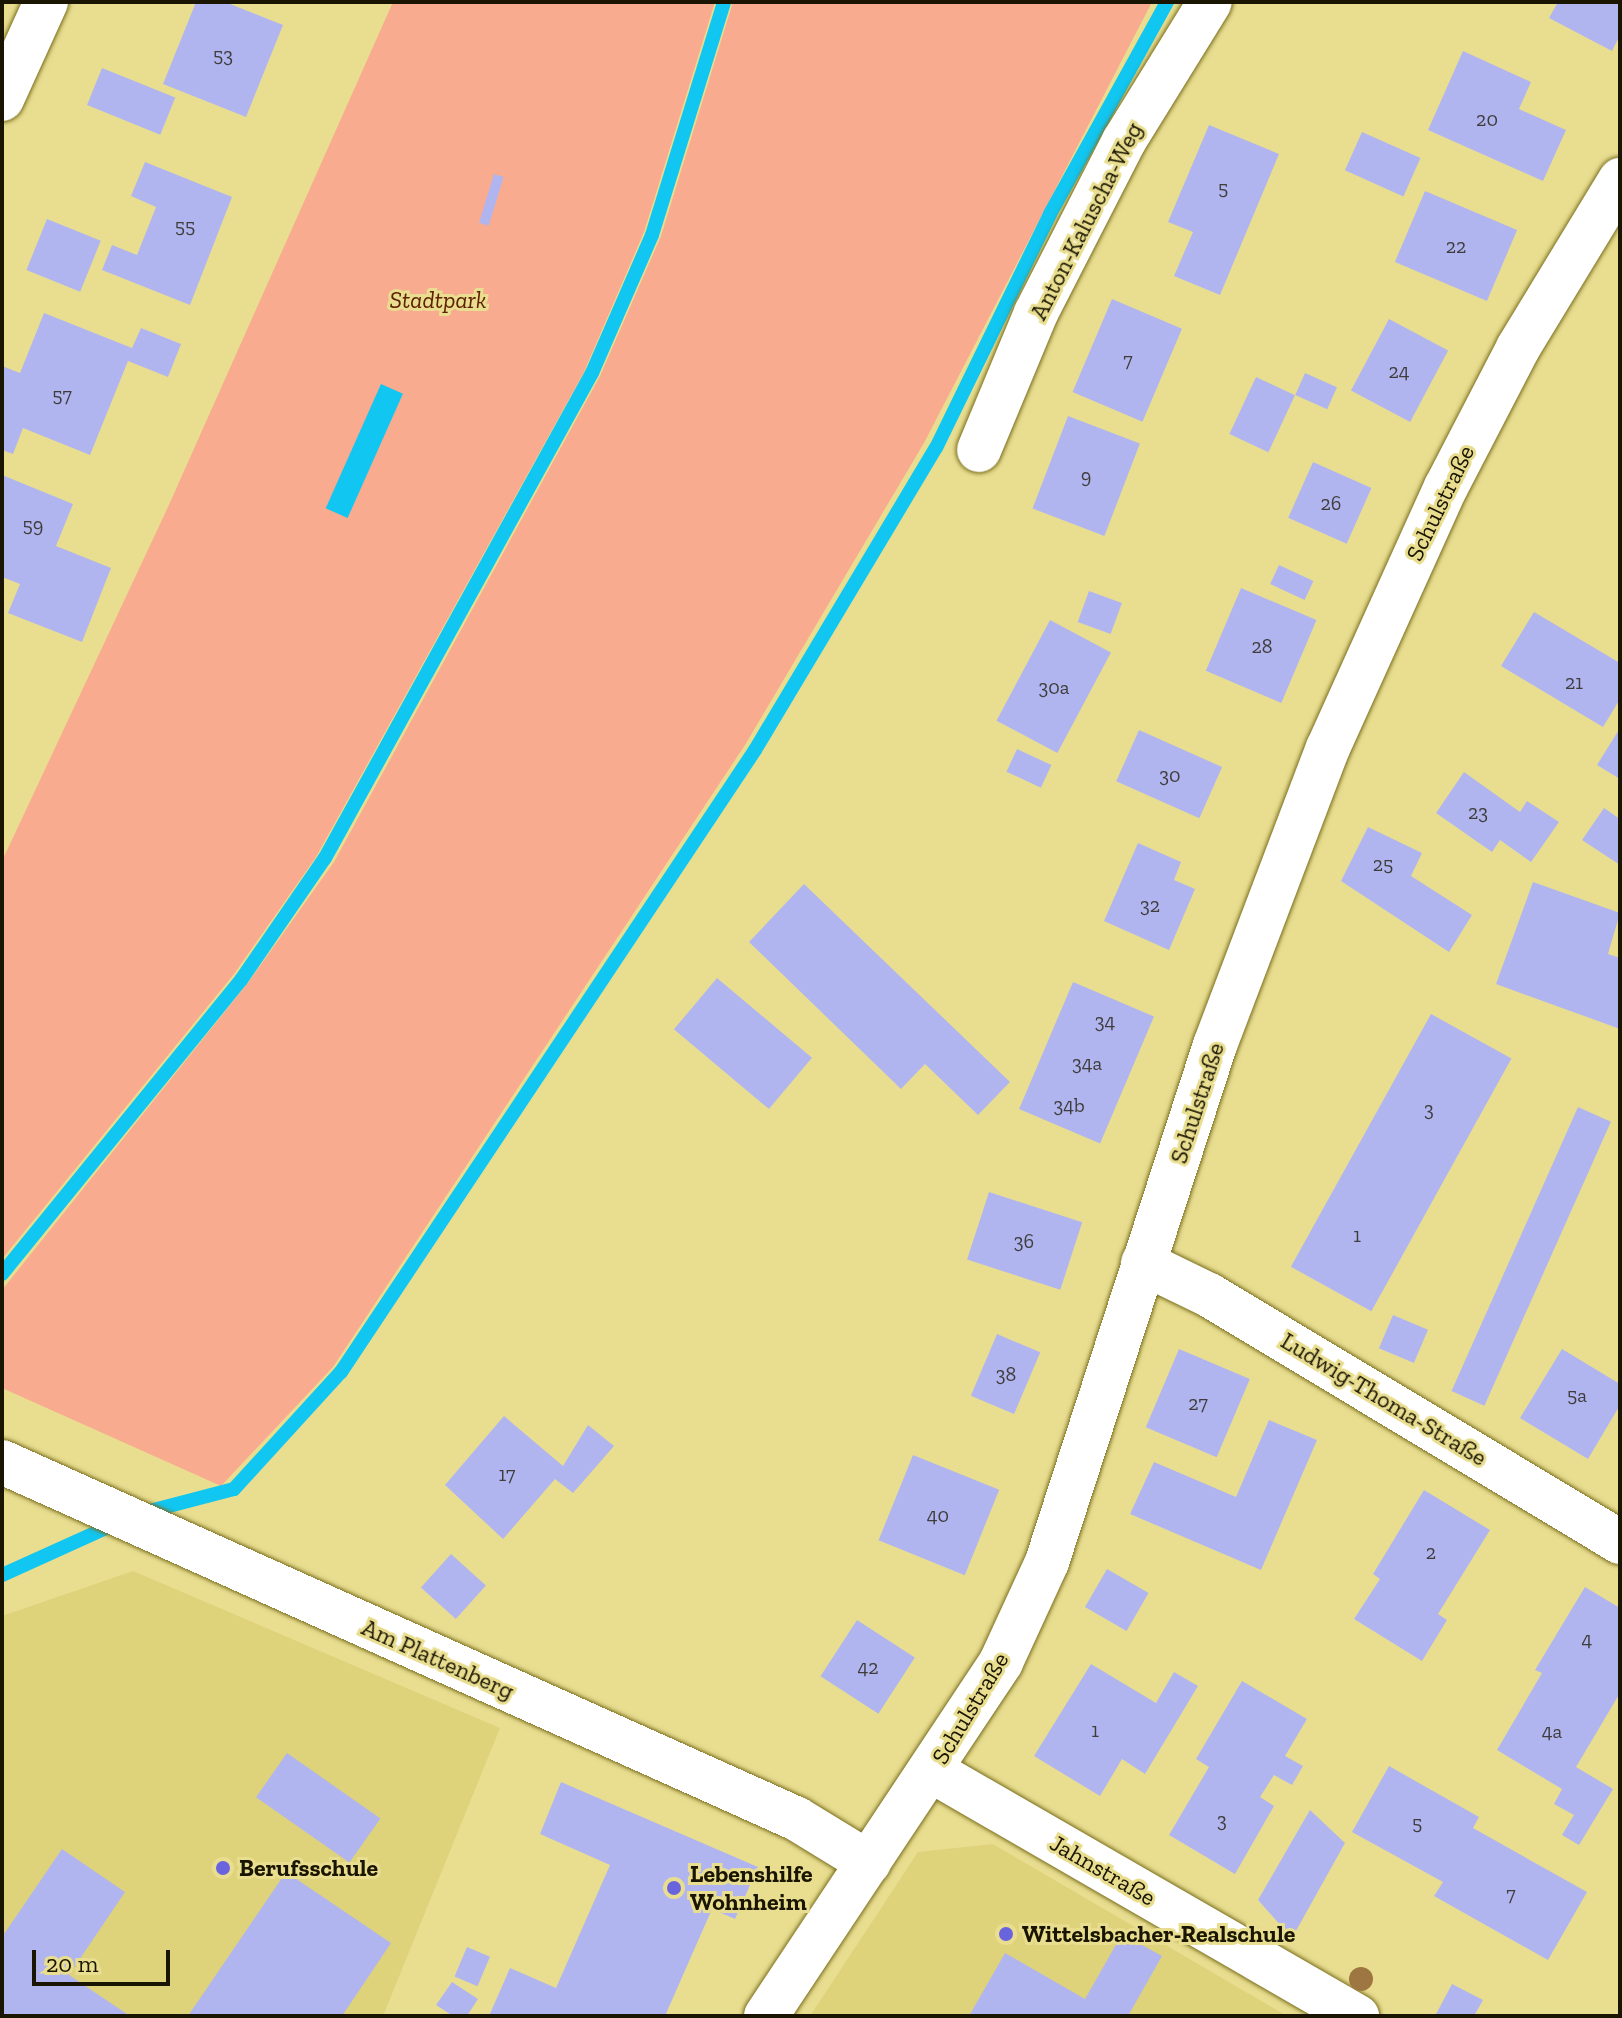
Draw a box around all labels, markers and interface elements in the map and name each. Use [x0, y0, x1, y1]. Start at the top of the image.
house number: 53 [213, 43, 233, 67]
house number: 20 [1476, 107, 1498, 131]
street label: Anton-Kaluscha-Weg [1024, 117, 1148, 325]
house number: 5 [1218, 176, 1228, 200]
house number: 55 [175, 214, 195, 238]
house number: 22 [1446, 234, 1466, 258]
park label: Stadtpark [390, 286, 486, 314]
house number: 7 [1123, 348, 1133, 372]
house number: 24 [1388, 359, 1410, 383]
house number: 57 [52, 383, 72, 407]
street label: Schulstraße [1400, 440, 1480, 566]
house number: 9 [1081, 464, 1091, 488]
house number: 26 [1321, 491, 1341, 515]
house number: 59 [23, 513, 43, 537]
house number: 28 [1251, 634, 1273, 658]
house number: 21 [1565, 670, 1583, 694]
house number: 30a [1039, 675, 1069, 699]
house number: 30 [1159, 763, 1181, 787]
house number: 23 [1468, 800, 1488, 824]
house number: 25 [1373, 852, 1393, 876]
house number: 32 [1140, 893, 1160, 917]
house number: 34 [1095, 1009, 1115, 1033]
street label: Schulstraße [1164, 1039, 1230, 1167]
house number: 34a [1072, 1051, 1102, 1075]
house number: 34b [1053, 1093, 1085, 1117]
house number: 3 [1424, 1097, 1434, 1121]
house number: 1 [1353, 1223, 1361, 1247]
house number: 36 [1014, 1229, 1034, 1253]
street label: Ludwig-Thoma-Straße [1276, 1326, 1492, 1472]
house number: 38 [996, 1362, 1016, 1386]
house number: 5a [1567, 1383, 1587, 1407]
house number: 27 [1188, 1391, 1208, 1415]
house number: 17 [499, 1462, 515, 1486]
house number: 40 [927, 1503, 949, 1527]
house number: 2 [1426, 1540, 1436, 1564]
street label: Am Plattenberg [357, 1613, 519, 1705]
house number: 4 [1582, 1627, 1592, 1651]
street label: Schulstraße [925, 1647, 1015, 1769]
house number: 42 [857, 1655, 879, 1679]
house number: 1 [1091, 1718, 1099, 1742]
house number: 4a [1542, 1719, 1562, 1743]
house number: 3 [1217, 1808, 1227, 1832]
house number: 5 [1412, 1811, 1422, 1835]
street label: Jahnstraße [1045, 1828, 1161, 1912]
place label: Berufsschule [239, 1854, 378, 1882]
marker: Berufsschule [214, 1859, 232, 1877]
place label: Lebenshilfe Wohnheim [690, 1860, 813, 1916]
marker: Lebenshilfe Wohnheim [665, 1879, 683, 1897]
house number: 7 [1506, 1882, 1516, 1906]
place label: Wittelsbacher-Realschule [1022, 1920, 1295, 1948]
marker: Wittelsbacher-Realschule [997, 1925, 1015, 1943]
scale bar [36, 1934, 174, 1984]
text: 20 m [46, 1949, 98, 1978]

